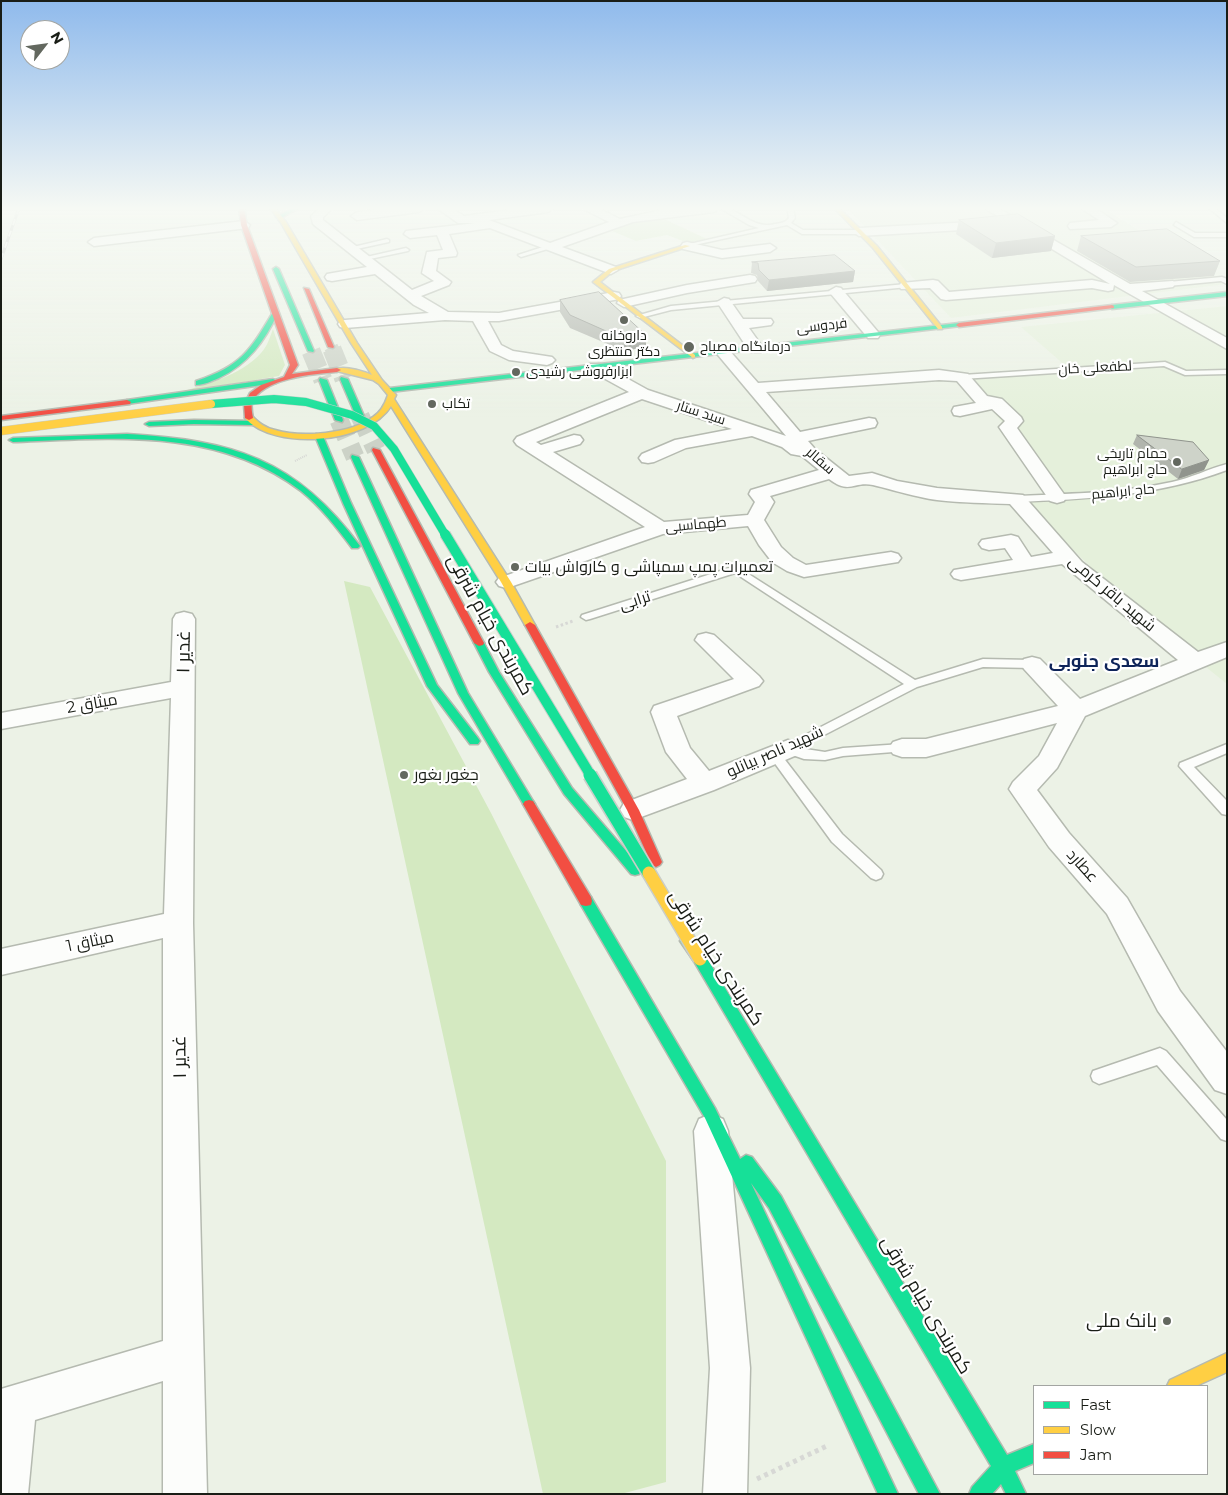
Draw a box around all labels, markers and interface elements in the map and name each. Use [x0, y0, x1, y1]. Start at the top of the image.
north arrow [20, 20, 70, 70]
text: N [47, 29, 68, 47]
marker: داروخانه دکتر منتظری [618, 314, 630, 326]
street label: فردوسی [796, 315, 848, 337]
place label: داروخانه دکتر منتظری [588, 328, 660, 361]
place label: درمانگاه مصباح [700, 339, 790, 355]
marker: درمانگاه مصباح [682, 340, 696, 354]
street label: لطفعلی خان [1058, 358, 1132, 378]
place label: ابزارفروشی رشیدی [526, 364, 633, 380]
marker: ابزارفروشی رشیدی [510, 366, 522, 378]
place label: تکاب [442, 396, 470, 412]
street label: سید ستار [674, 397, 728, 429]
marker: تکاب [426, 398, 438, 410]
street label: سقالر [802, 444, 838, 478]
place label: حمام تاریخی حاج ابراهیم [1097, 446, 1167, 478]
marker: حمام تاریخی حاج ابراهیم [1171, 456, 1183, 468]
street label: حاج ابراهیم [1091, 481, 1155, 503]
street label: طهماسبی [665, 514, 727, 536]
street label: کمربندی خیام شرقی [442, 551, 538, 699]
street label: شهید باقر کرمی [1064, 552, 1160, 636]
place label: تعمیرات پمپ سمپاشی و کارواش بیات [525, 557, 773, 577]
marker: تعمیرات پمپ سمپاشی و کارواش بیات [509, 561, 521, 573]
street label: ترابی [617, 587, 653, 615]
street label: غدیر ۱ [172, 630, 196, 674]
district label: سعدی جنوبی [1049, 651, 1159, 673]
street label: میثاق 2 [65, 690, 119, 718]
street label: شهید ناصر بیانلو [724, 722, 826, 782]
place label: جغور بغور [414, 765, 479, 785]
marker: جغور بغور [398, 769, 410, 781]
street label: عطارد [1062, 845, 1102, 887]
street label: کمربندی خیام شرقی [664, 886, 768, 1030]
street label: میثاق 1 [64, 928, 116, 956]
street label: غدیر ۱ [168, 1035, 192, 1079]
street label: کمربندی خیام شرقی [876, 1232, 976, 1378]
place label: بانک ملی [1086, 1310, 1157, 1332]
marker: بانک ملی [1161, 1315, 1173, 1327]
legend [1033, 1385, 1208, 1475]
text: Fast [1080, 1395, 1111, 1414]
text: Slow [1080, 1420, 1116, 1439]
text: Jam [1080, 1445, 1112, 1464]

